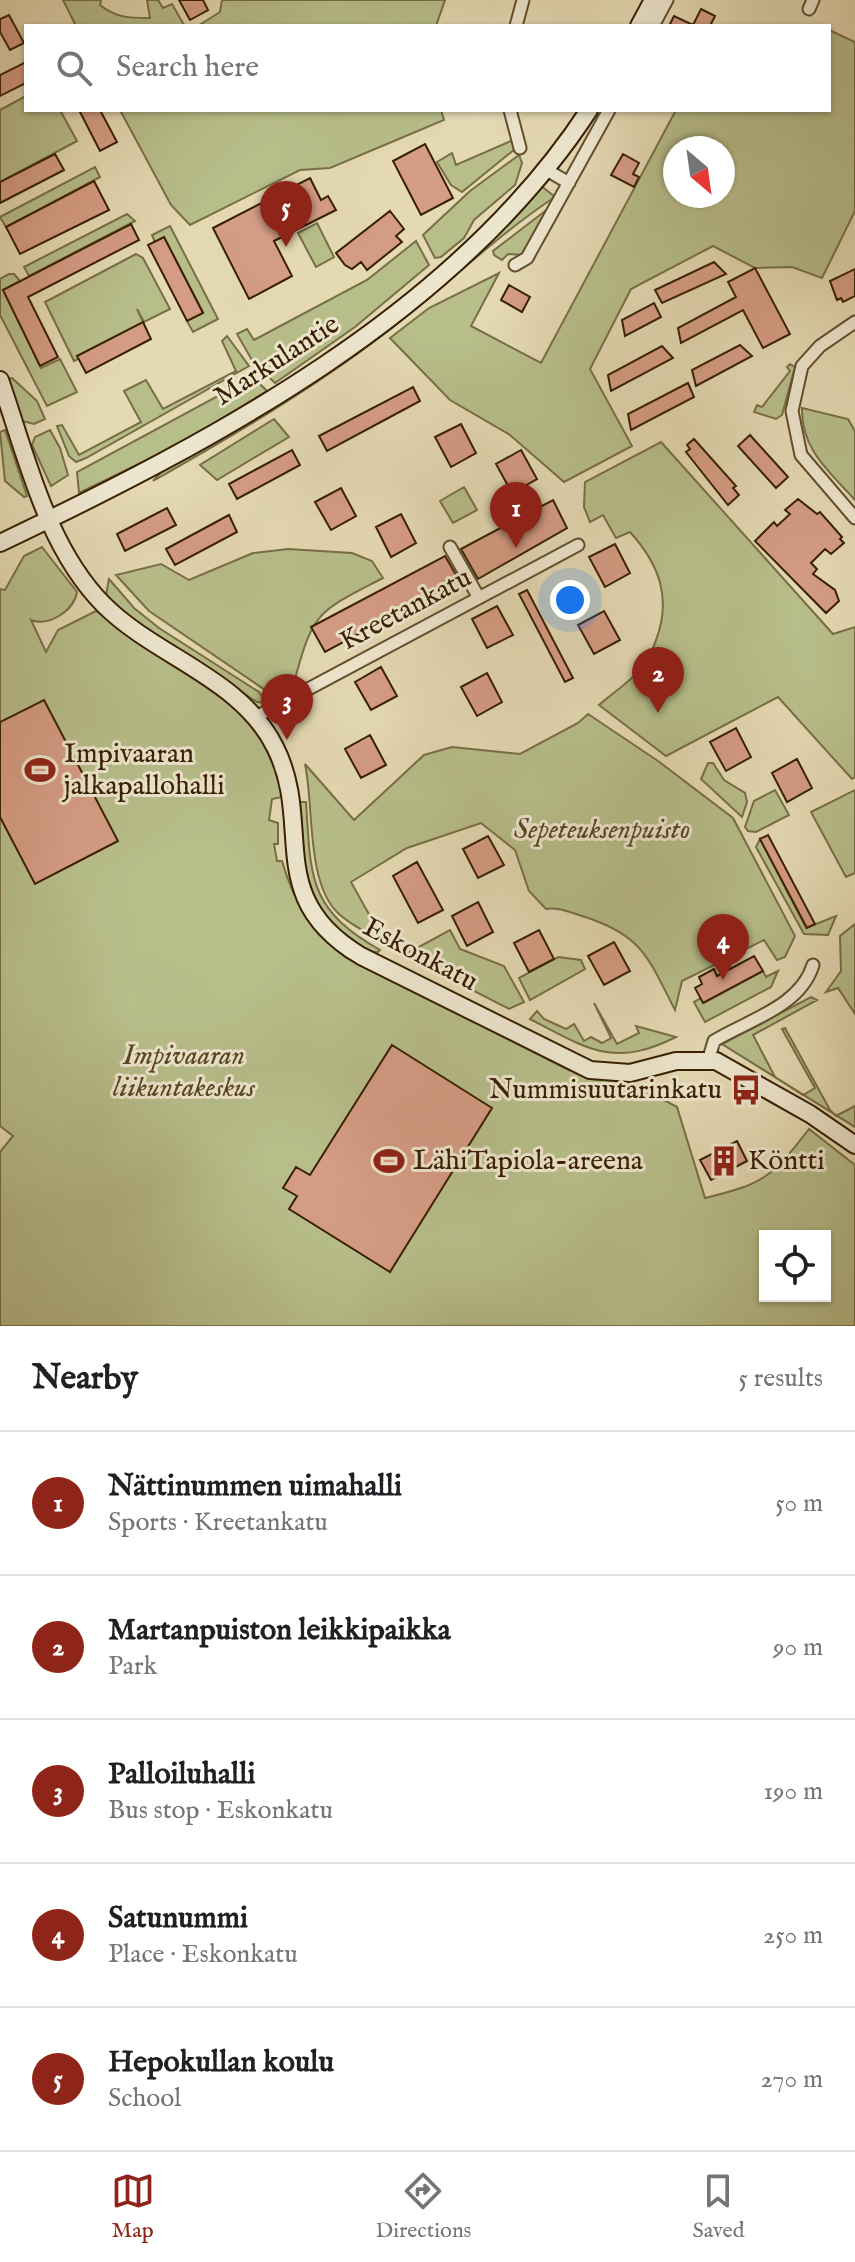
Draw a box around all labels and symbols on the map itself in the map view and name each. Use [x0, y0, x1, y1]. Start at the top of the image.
north arrow [663, 136, 735, 208]
pin: 5 [260, 181, 312, 247]
street label: Markulantie [208, 307, 346, 414]
pin: 1 [490, 482, 542, 548]
street label: Kreetankatu [334, 561, 478, 659]
your location [550, 580, 590, 620]
pin: 2 [632, 647, 684, 713]
pin: 3 [261, 674, 313, 740]
place label: Impivaaran jalkapallohalli [61, 737, 225, 804]
sports icon: Impivaaran jalkapallohalli [23, 753, 57, 787]
park label: Sepeteuksenpuisto [514, 813, 690, 848]
street label: Eskonkatu [357, 910, 483, 1000]
pin: 4 [697, 914, 749, 980]
park label: Impivaaran liikuntakeskus [113, 1039, 256, 1106]
place label: Nummisuutarinkatu [489, 1073, 722, 1108]
bus stop icon: Nummisuutarinkatu [729, 1073, 763, 1107]
sports icon: LähiTapiola-areena [372, 1144, 406, 1178]
place label: LähiTapiola-areena [413, 1144, 644, 1179]
building icon: Köntti [707, 1144, 741, 1178]
place label: Köntti [748, 1144, 825, 1179]

